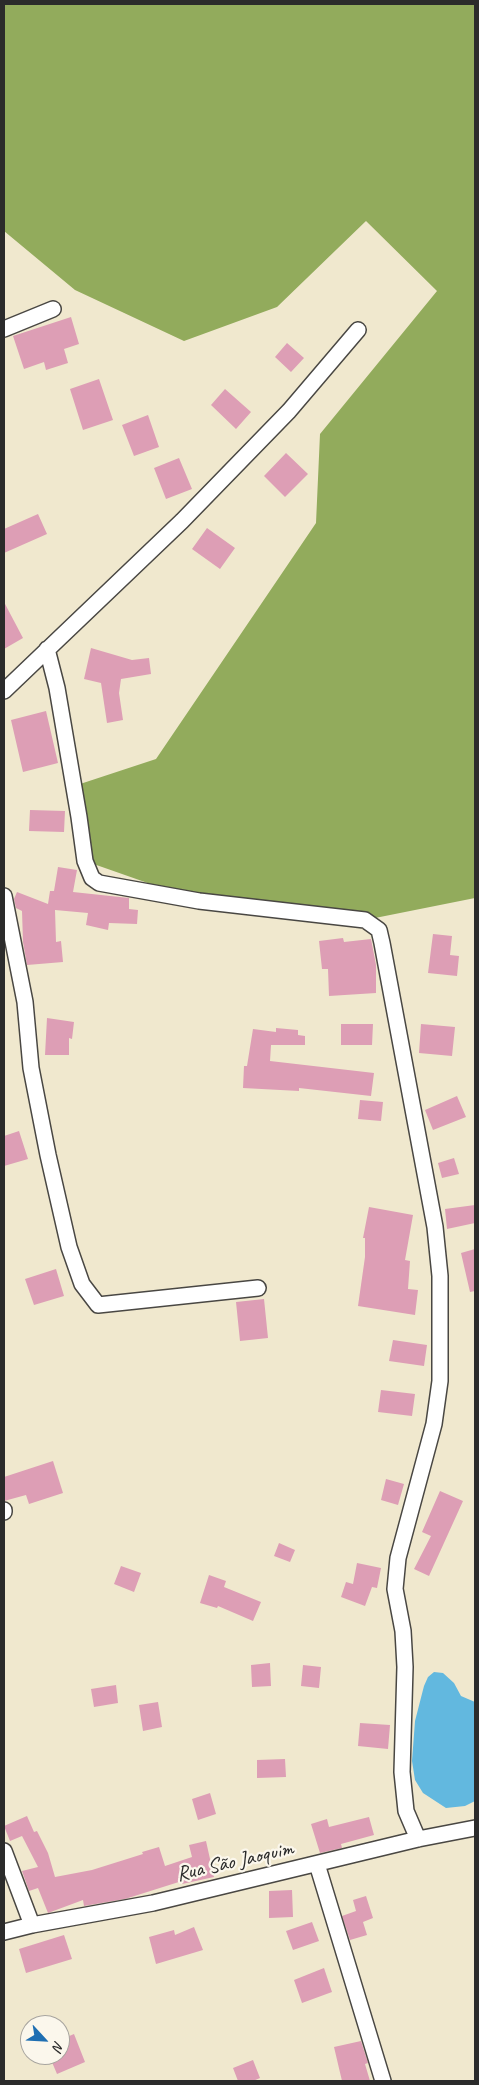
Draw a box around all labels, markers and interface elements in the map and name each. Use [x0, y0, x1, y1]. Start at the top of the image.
street label: Rua São Jaoquim [174, 1836, 296, 1888]
north arrow [20, 2015, 70, 2065]
text: N [49, 2039, 68, 2054]

